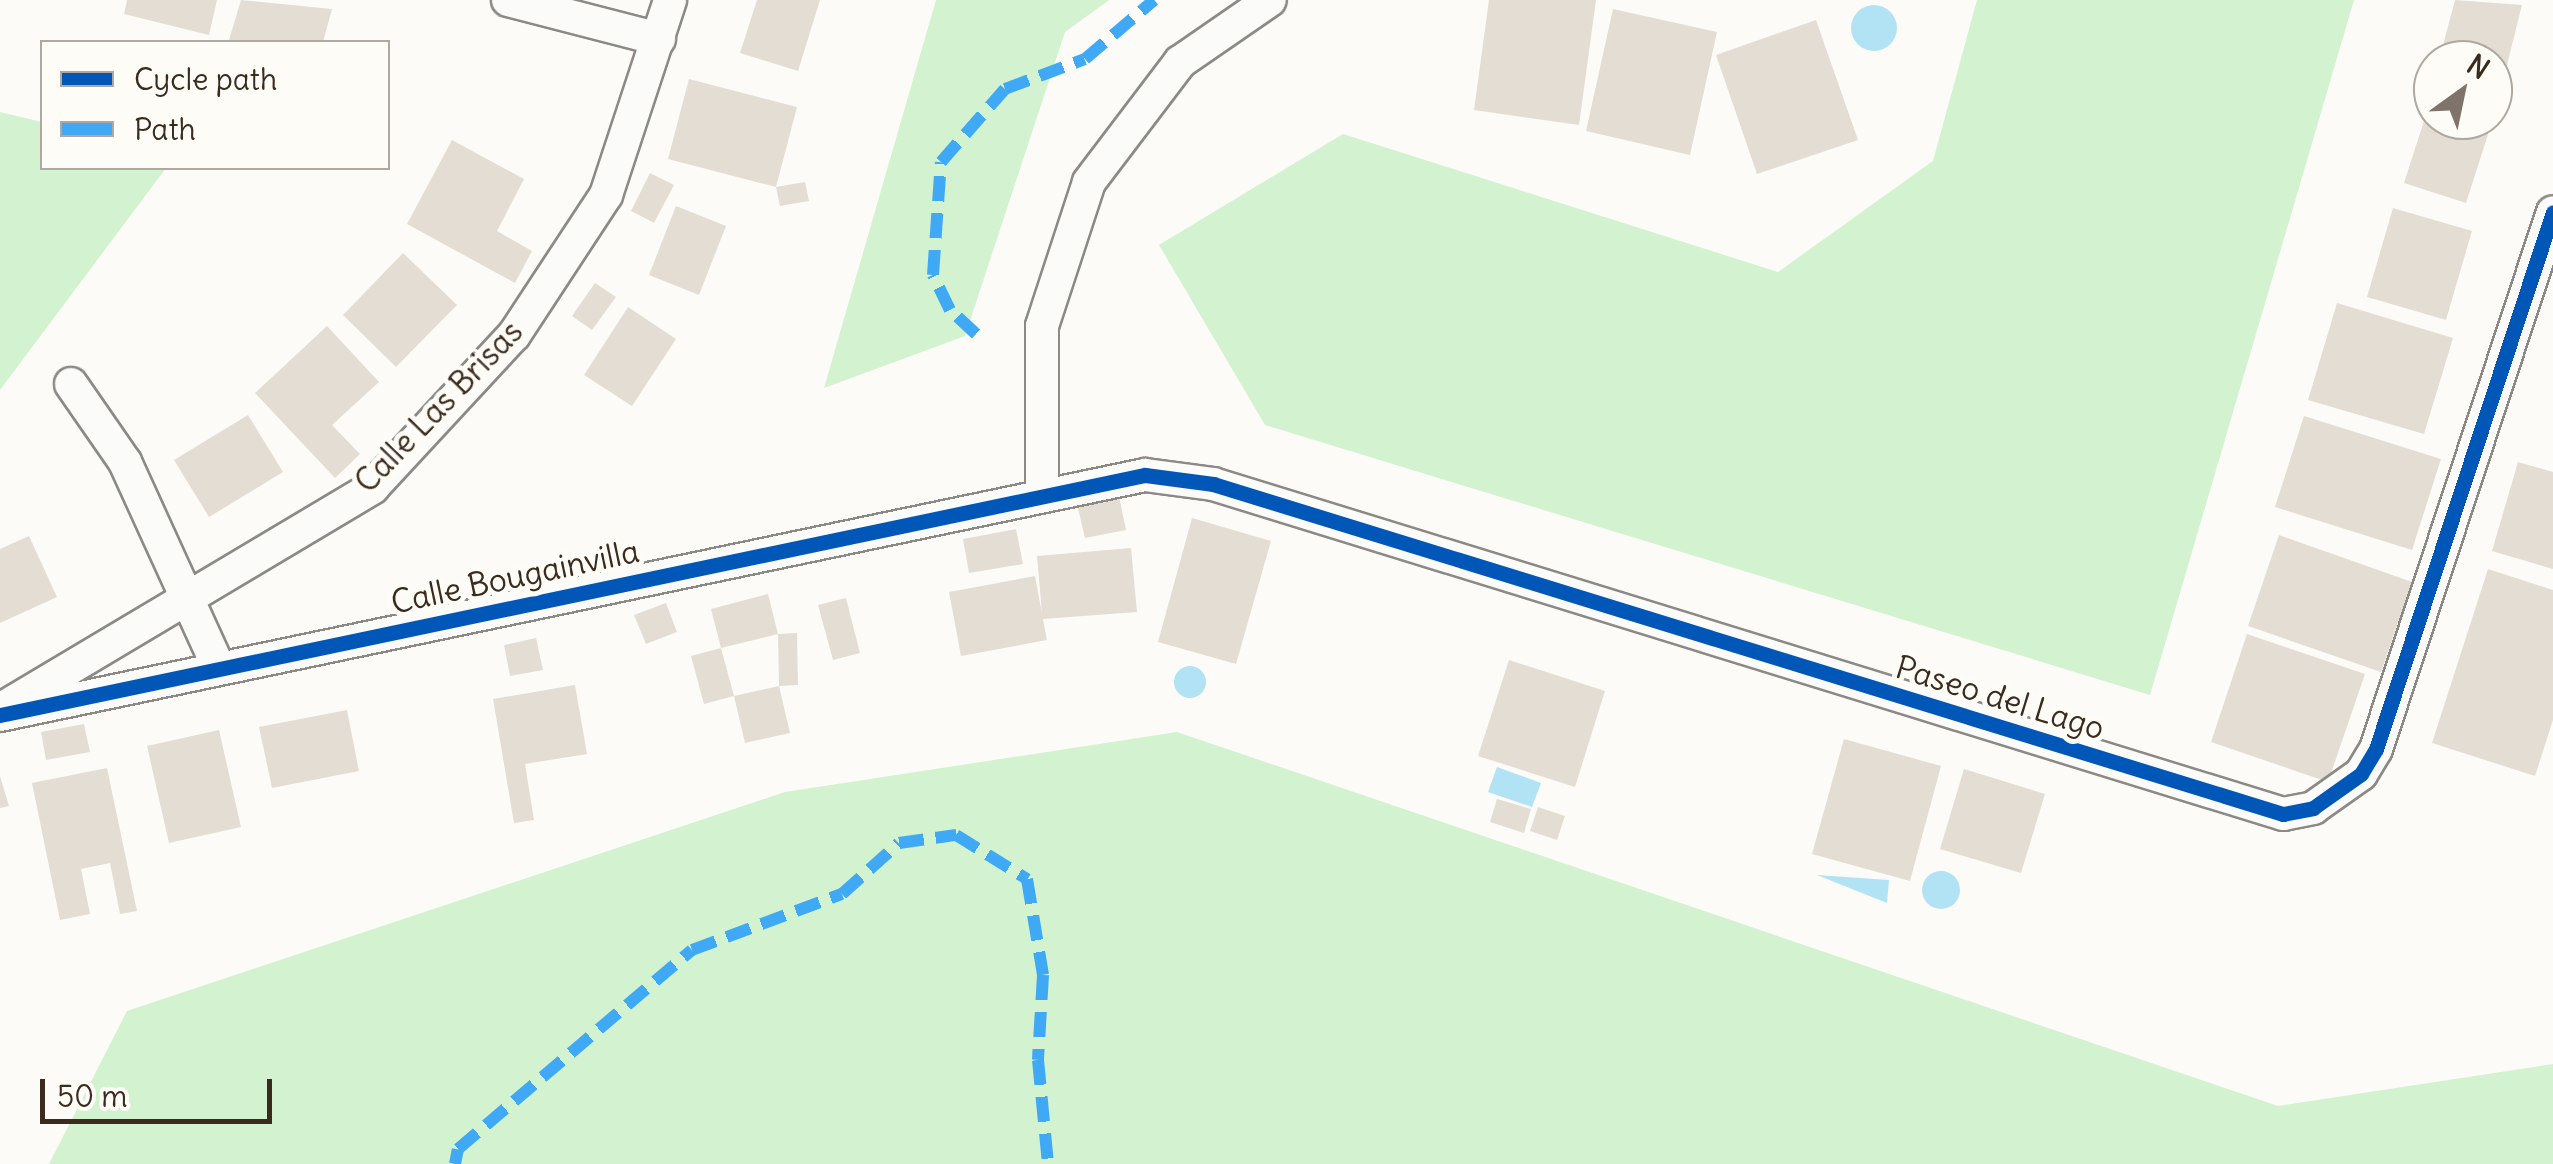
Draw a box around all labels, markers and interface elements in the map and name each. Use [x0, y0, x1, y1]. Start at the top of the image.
legend [40, 40, 390, 170]
north arrow [2413, 40, 2513, 140]
text: N [2460, 46, 2496, 87]
text: Cycle path [134, 60, 277, 98]
text: Path [134, 110, 196, 148]
street label: Calle Las Brisas [347, 313, 531, 501]
street label: Calle Bougainvilla [387, 532, 643, 622]
street label: Paseo del Lago [1891, 648, 2109, 748]
scale bar [45, 1059, 278, 1121]
text: 50 m [57, 1077, 127, 1115]

